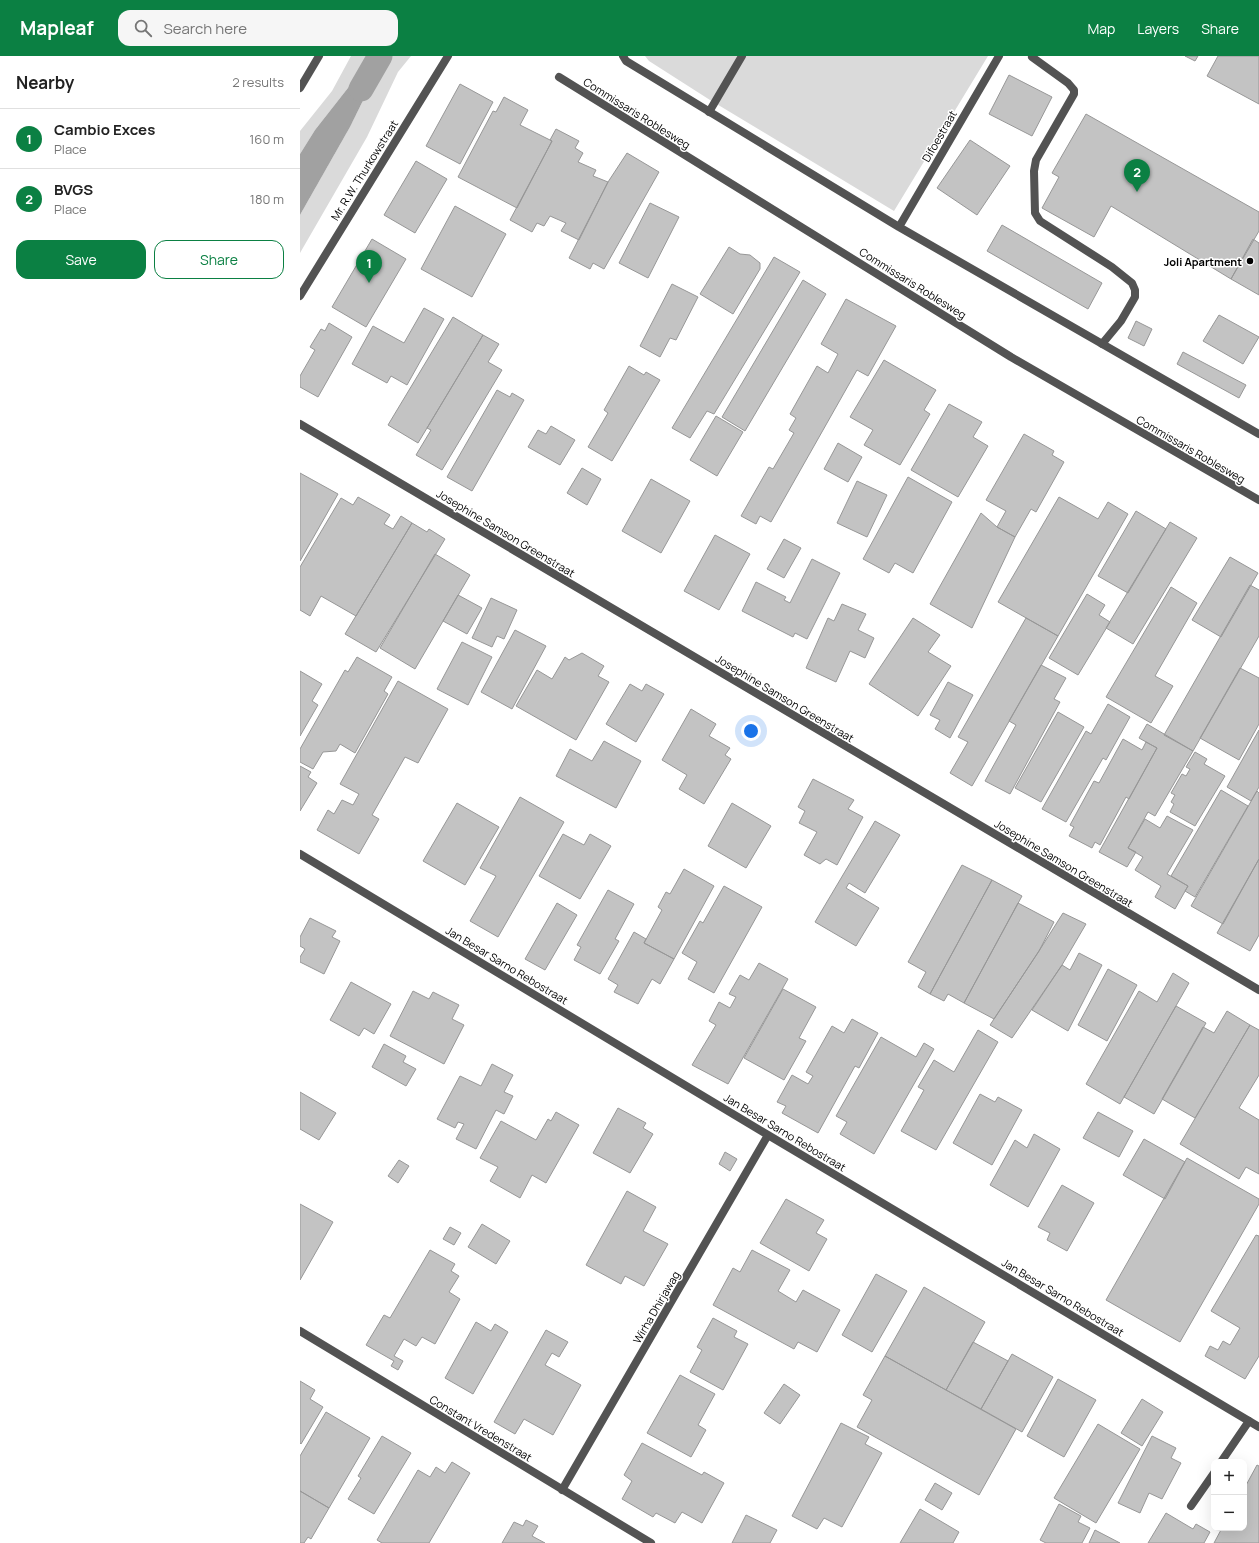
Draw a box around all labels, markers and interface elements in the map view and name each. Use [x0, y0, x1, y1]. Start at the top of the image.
search box [118, 10, 398, 46]
text: Mapleaf [20, 15, 94, 41]
icon: search [132, 17, 154, 39]
text: Search here [164, 18, 247, 39]
text: Map [1087, 19, 1115, 38]
text: Layers [1137, 19, 1179, 38]
text: Share [1201, 19, 1239, 38]
text: Nearby [16, 71, 74, 94]
text: 2 results [232, 73, 284, 91]
street label: Commissaris Roblesweg [581, 74, 693, 152]
street label: Difoestraat [918, 108, 960, 164]
street label: Mr. R.W. Thurkowstraat [327, 117, 401, 223]
text: Cambio Exces [54, 119, 155, 140]
text: 1 [26, 130, 32, 148]
text: 160 m [249, 130, 284, 148]
text: Place [54, 140, 87, 158]
pin: 2 [1124, 159, 1150, 192]
text: BVGS [54, 179, 93, 200]
text: 2 [25, 190, 33, 208]
text: 180 m [250, 190, 284, 208]
text: Place [54, 200, 87, 218]
button: Save [16, 240, 146, 279]
button: Share [154, 240, 284, 279]
street label: Commissaris Roblesweg [857, 244, 969, 322]
pin: 1 [356, 250, 382, 283]
place label: Joli Apartment [1164, 254, 1242, 269]
marker: Joli Apartment [1245, 256, 1255, 266]
street label: Commissaris Roblesweg [1134, 412, 1248, 486]
street label: Josephine Samson Greenstraat [434, 486, 578, 580]
street label: Josephine Samson Greenstraat [713, 651, 857, 745]
your location [741, 721, 761, 741]
street label: Josephine Samson Greenstraat [992, 816, 1136, 910]
street label: Jan Besar Sarno Rebostraat [443, 922, 571, 1008]
street label: Jan Besar Sarno Rebostraat [721, 1089, 849, 1175]
street label: Jan Besar Sarno Rebostraat [999, 1254, 1127, 1340]
street label: Wirha Dhirjawag [629, 1268, 683, 1346]
street label: Constant Vredenstraat [427, 1391, 535, 1465]
map controls [1211, 1459, 1247, 1531]
button: + [1211, 1459, 1247, 1495]
button: − [1211, 1495, 1247, 1531]

